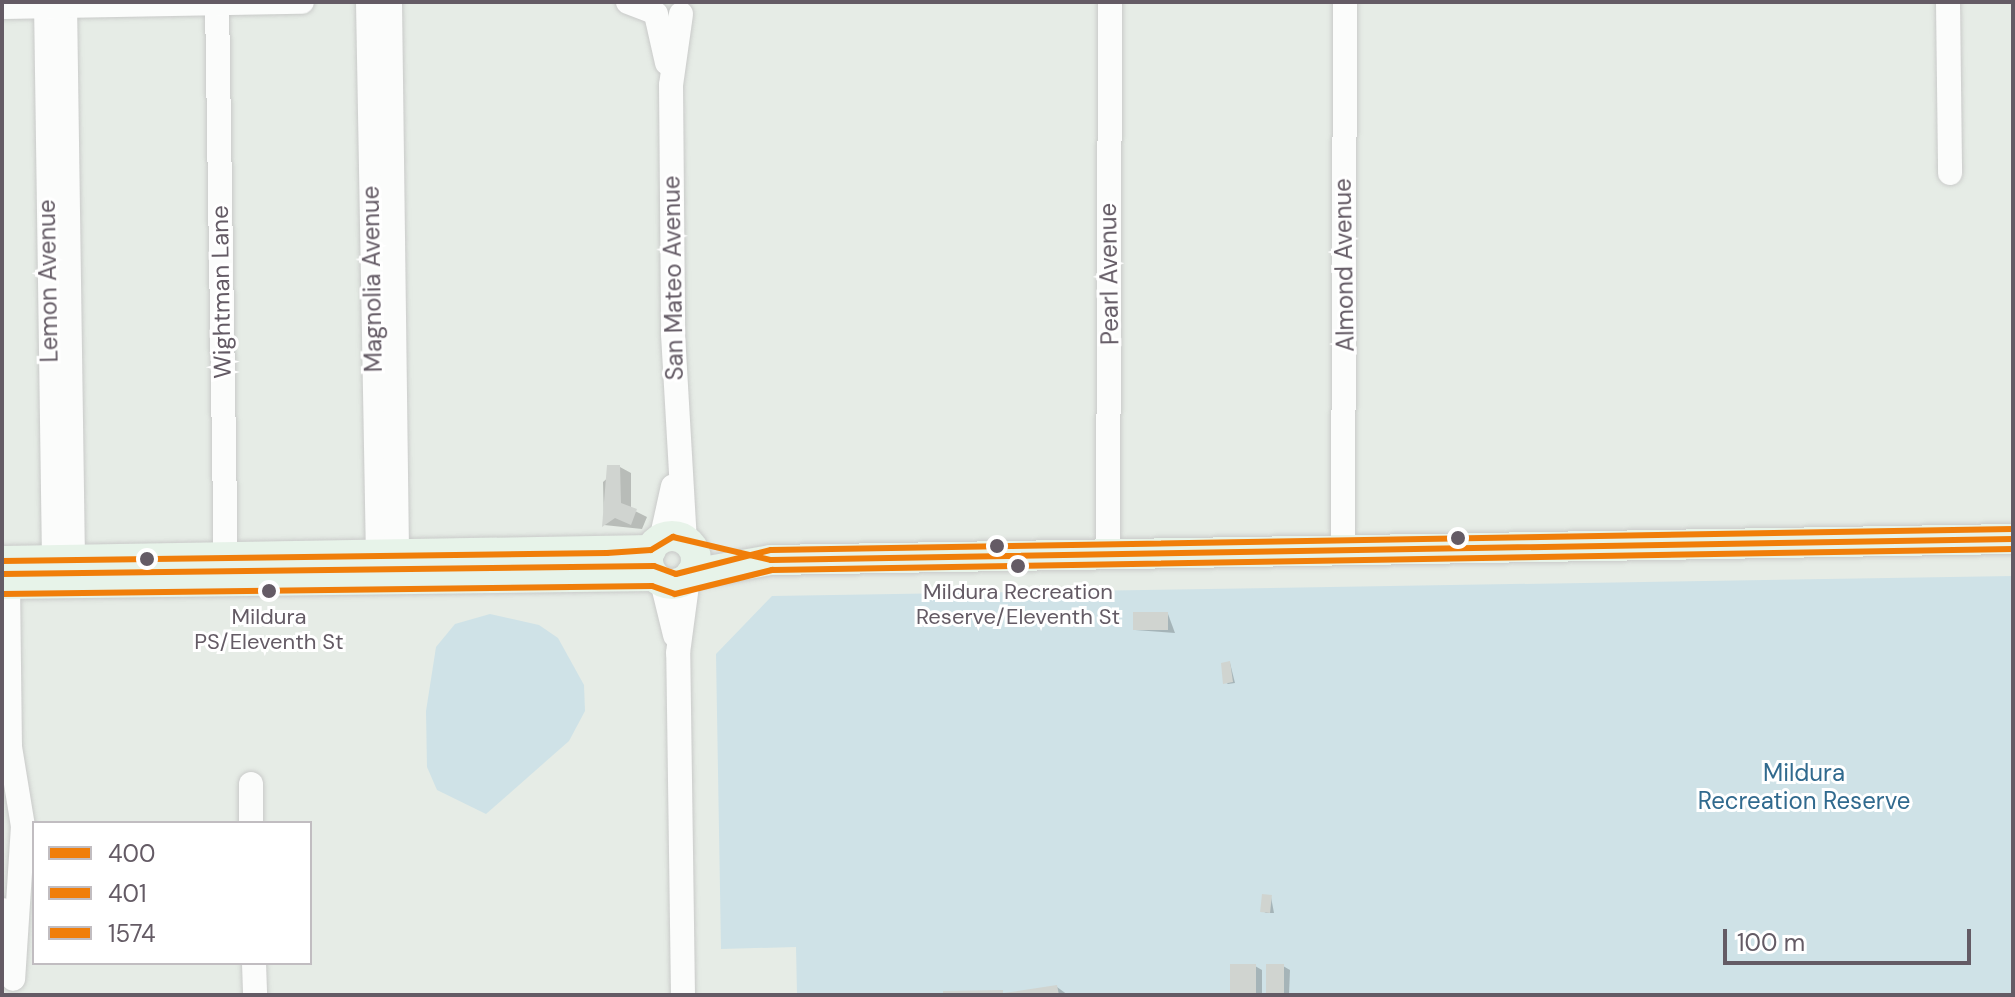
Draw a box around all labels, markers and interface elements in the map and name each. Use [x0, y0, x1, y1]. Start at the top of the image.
street label: San Mateo Avenue [657, 175, 689, 381]
street label: Almond Avenue [1328, 178, 1360, 352]
street label: Magnolia Avenue [356, 185, 388, 373]
street label: Lemon Avenue [32, 199, 64, 363]
street label: Pearl Avenue [1093, 203, 1125, 345]
street label: Wightman Lane [205, 205, 237, 379]
unlabelled marker [1450, 530, 1466, 546]
unlabelled marker [989, 538, 1005, 554]
unlabelled marker [139, 551, 155, 567]
marker: Mildura Recreation Reserve/Eleventh St [1010, 558, 1026, 574]
place label: Mildura Recreation Reserve/Eleventh St [916, 578, 1120, 630]
marker: Mildura PS/Eleventh St [261, 583, 277, 599]
place label: Mildura PS/Eleventh St [194, 603, 344, 654]
park label: Mildura Recreation Reserve [1698, 759, 1910, 815]
legend [32, 821, 312, 965]
text: 400 [108, 838, 155, 869]
text: 401 [108, 878, 146, 909]
scale bar [1727, 913, 1975, 963]
text: 1574 [108, 918, 156, 949]
text: 100 m [1737, 927, 1805, 958]

